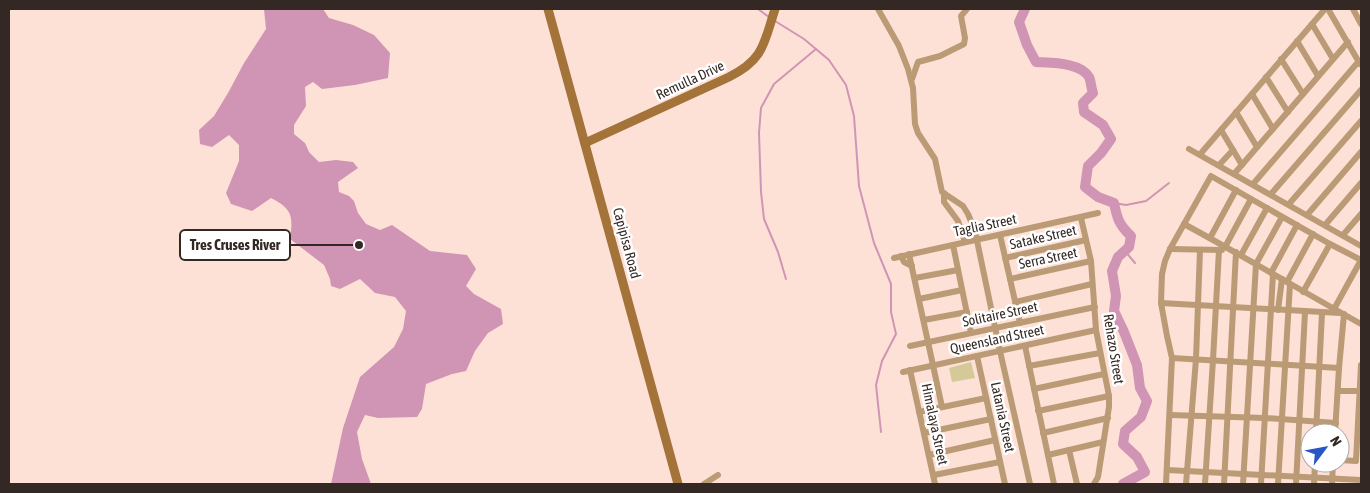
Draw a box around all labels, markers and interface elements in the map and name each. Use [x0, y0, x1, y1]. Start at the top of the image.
street label: Remulla Drive [653, 57, 727, 103]
street label: Capipisa Road [610, 206, 644, 280]
street label: Taglia Street [952, 211, 1018, 239]
street label: Satake Street [1008, 222, 1078, 252]
callout: Tres Cruses River [180, 230, 290, 260]
text: Tres Cruses River [190, 236, 281, 253]
street label: Serra Street [1017, 244, 1079, 272]
street label: Solitaire Street [961, 298, 1039, 330]
street label: Rehazo Street [1101, 313, 1127, 385]
street label: Queensland Street [949, 321, 1045, 357]
street label: Latania Street [988, 380, 1018, 454]
street label: Himalaya Street [919, 382, 951, 466]
north arrow [1300, 423, 1350, 473]
text: N [1327, 433, 1345, 449]

